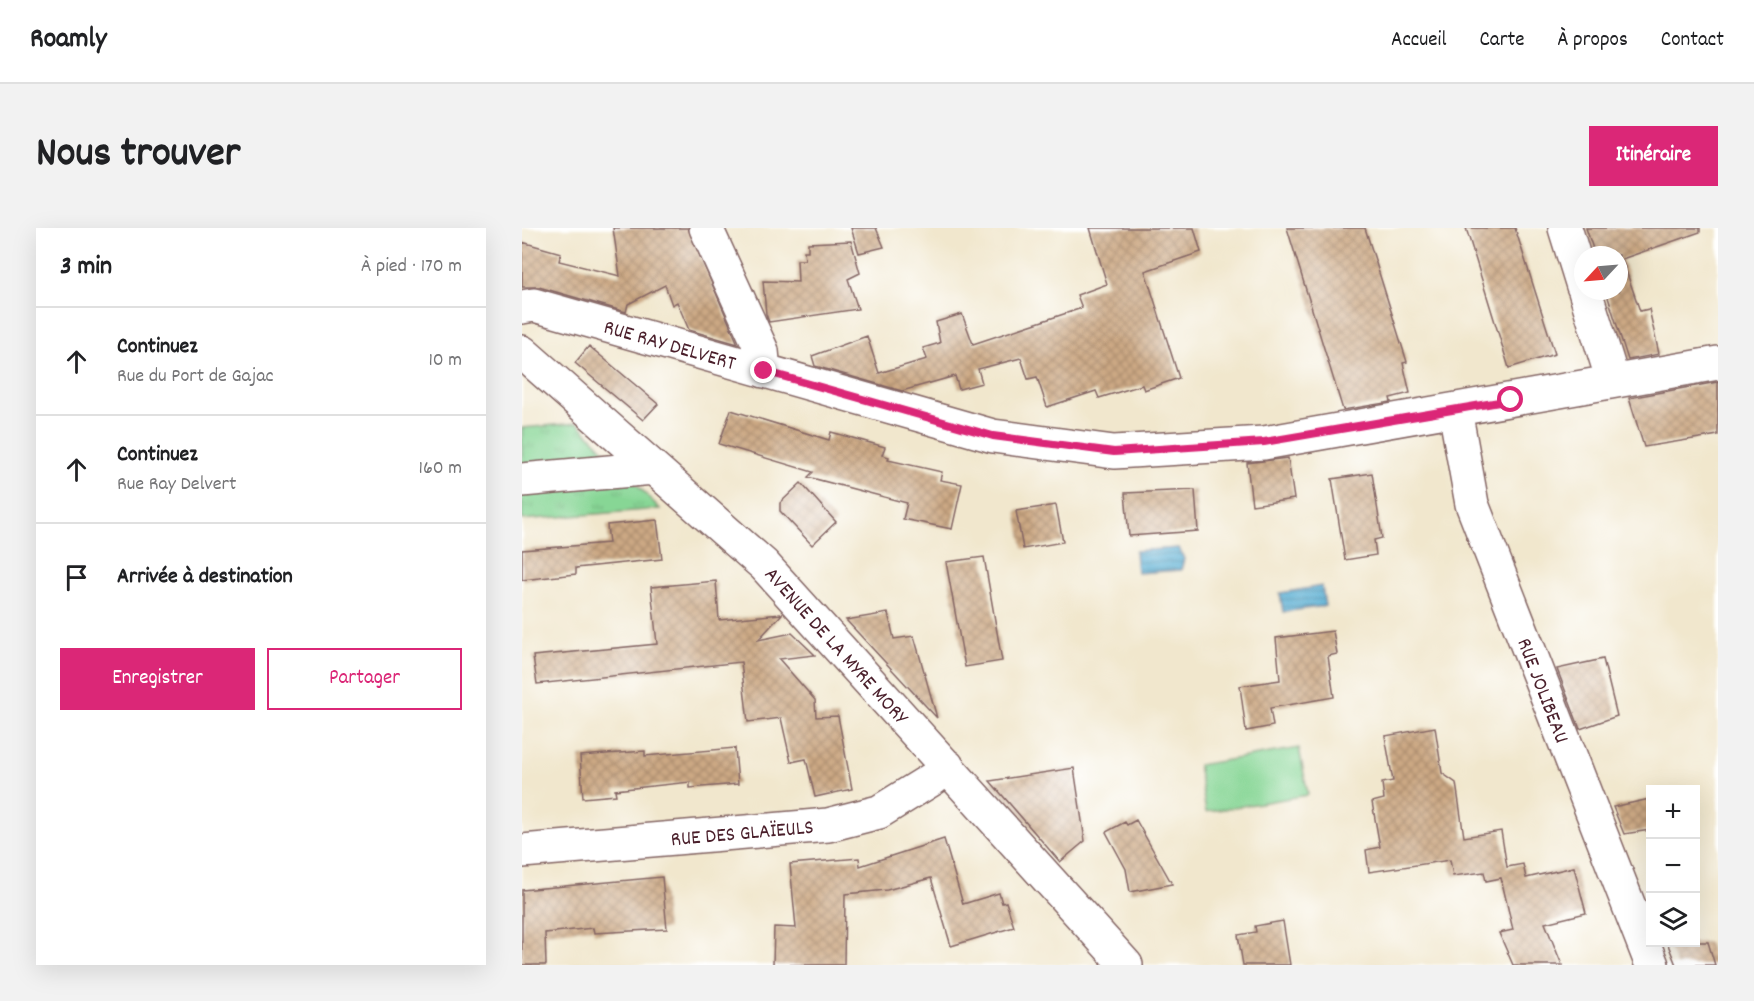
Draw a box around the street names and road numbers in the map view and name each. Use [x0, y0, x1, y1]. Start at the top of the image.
street label: RUE RAY DELVERT [600, 314, 739, 380]
street label: AVENUE DE LA MYRE MORY [756, 562, 915, 733]
street label: RUE JOLIBEAU [1507, 634, 1575, 748]
street label: RUE DES GLAÏEULS [670, 814, 815, 856]

